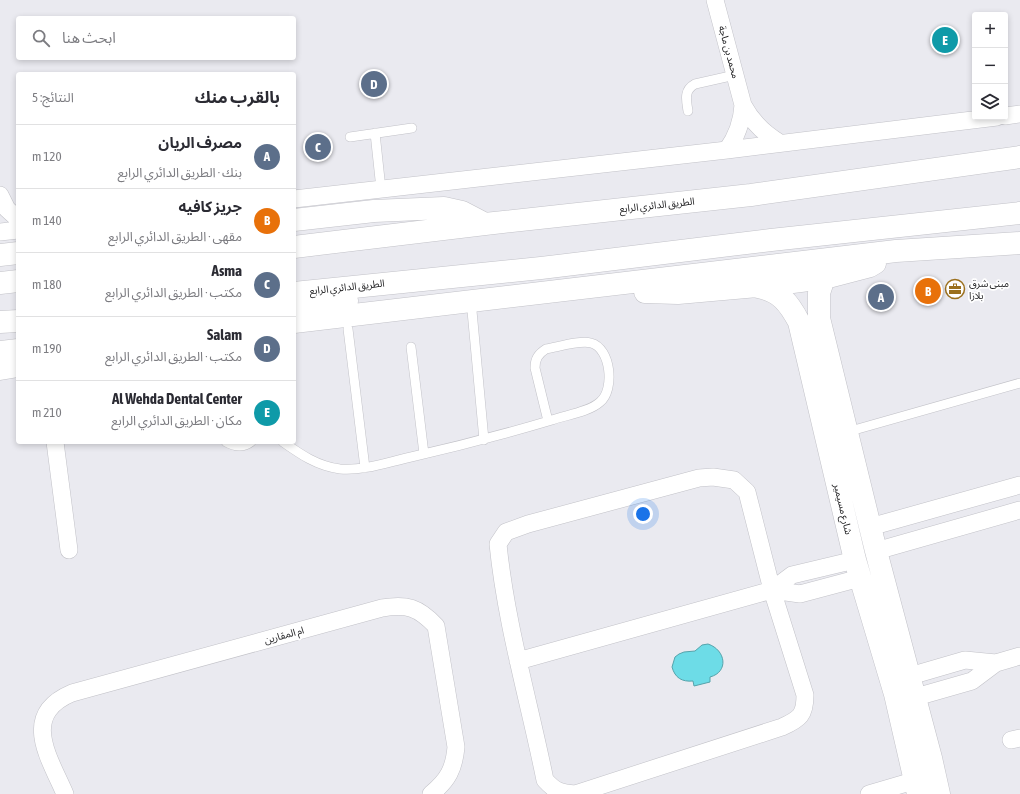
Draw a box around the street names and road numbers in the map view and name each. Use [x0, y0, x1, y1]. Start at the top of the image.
street label: محمد بن ماجة [717, 24, 741, 80]
street label: الطريق الدائري الرابع [619, 196, 695, 217]
street label: الطريق الدائري الرابع [309, 278, 385, 299]
street label: شارع مسيمير [830, 482, 854, 536]
street label: ام المقارين [263, 624, 306, 648]

